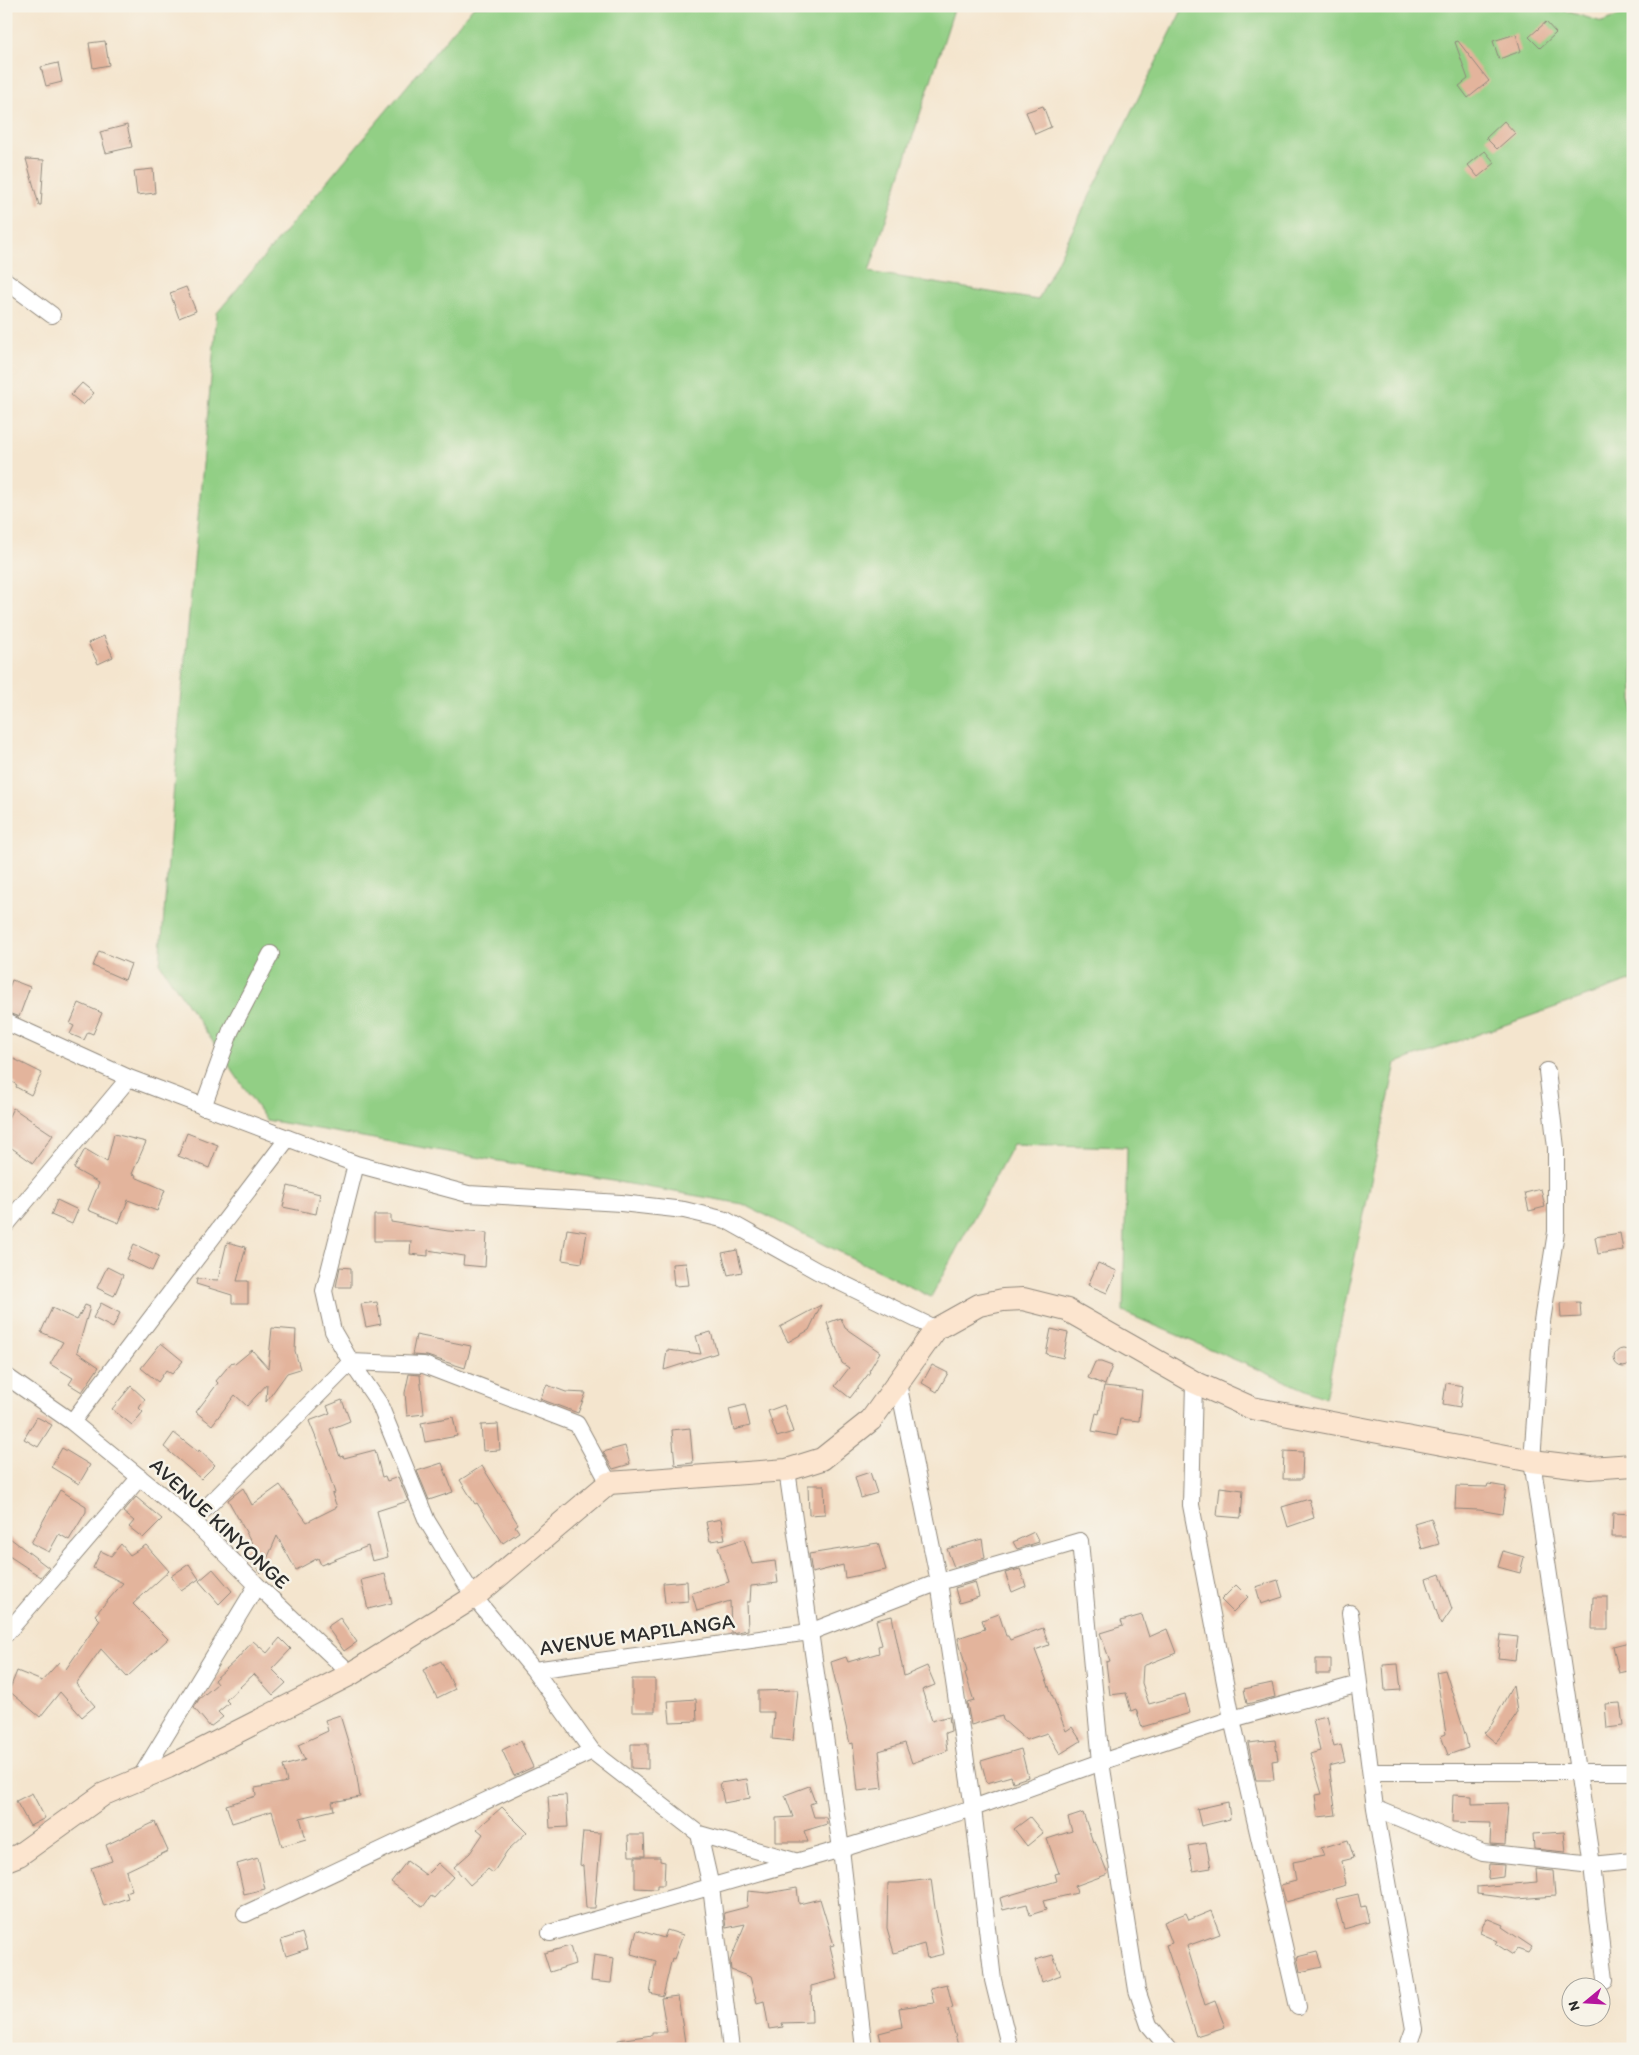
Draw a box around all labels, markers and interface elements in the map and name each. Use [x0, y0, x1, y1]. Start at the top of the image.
street label: AVENUE KINYONGE [145, 1452, 295, 1594]
street label: AVENUE MAPILANGA [538, 1608, 737, 1660]
north arrow [1562, 1978, 1612, 2028]
text: N [1565, 1999, 1584, 2013]

